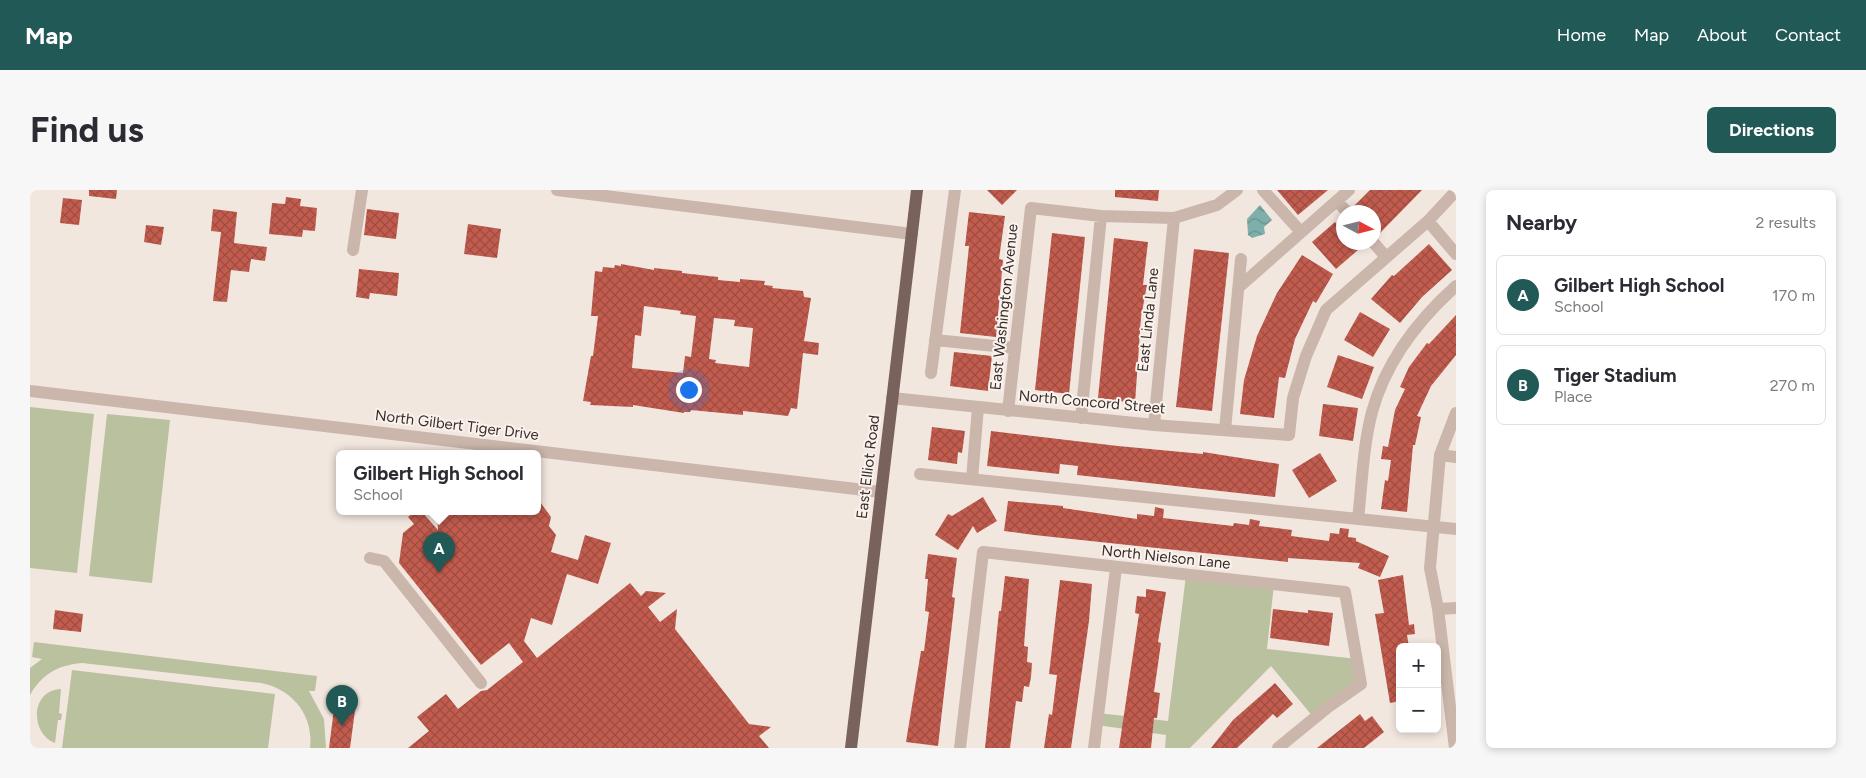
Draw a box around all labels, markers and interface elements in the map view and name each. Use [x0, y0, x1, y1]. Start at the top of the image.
text: Map [25, 21, 73, 50]
text: Home [1557, 24, 1606, 46]
text: Map [1634, 24, 1669, 46]
text: About [1697, 24, 1747, 46]
text: Contact [1775, 24, 1841, 46]
button: Directions [1707, 107, 1836, 153]
text: Find us [30, 109, 144, 151]
north arrow [1336, 205, 1381, 250]
text: Nearby [1506, 210, 1577, 235]
text: 2 results [1756, 213, 1816, 232]
street label: East Washington Avenue [986, 223, 1022, 391]
street label: East Linda Lane [1134, 267, 1162, 373]
text: Gilbert High School [1554, 274, 1724, 297]
text: A [1517, 286, 1529, 305]
text: 170 m [1772, 286, 1815, 305]
text: School [1554, 297, 1604, 316]
text: Tiger Stadium [1554, 364, 1677, 387]
text: B [1518, 376, 1528, 395]
text: 270 m [1770, 376, 1815, 395]
your location [676, 377, 702, 403]
street label: North Concord Street [1018, 387, 1167, 417]
text: Place [1554, 387, 1592, 406]
street label: North Gilbert Tiger Drive [374, 406, 540, 444]
street label: East Elliot Road [853, 414, 883, 520]
popup [336, 450, 541, 515]
text: Gilbert High School [353, 462, 524, 485]
text: School [353, 485, 403, 504]
pin: A [423, 532, 455, 573]
street label: North Nielson Lane [1101, 541, 1231, 573]
map controls [1396, 643, 1441, 733]
button: + [1396, 643, 1441, 688]
pin: B [326, 685, 358, 726]
button: − [1396, 688, 1441, 733]

